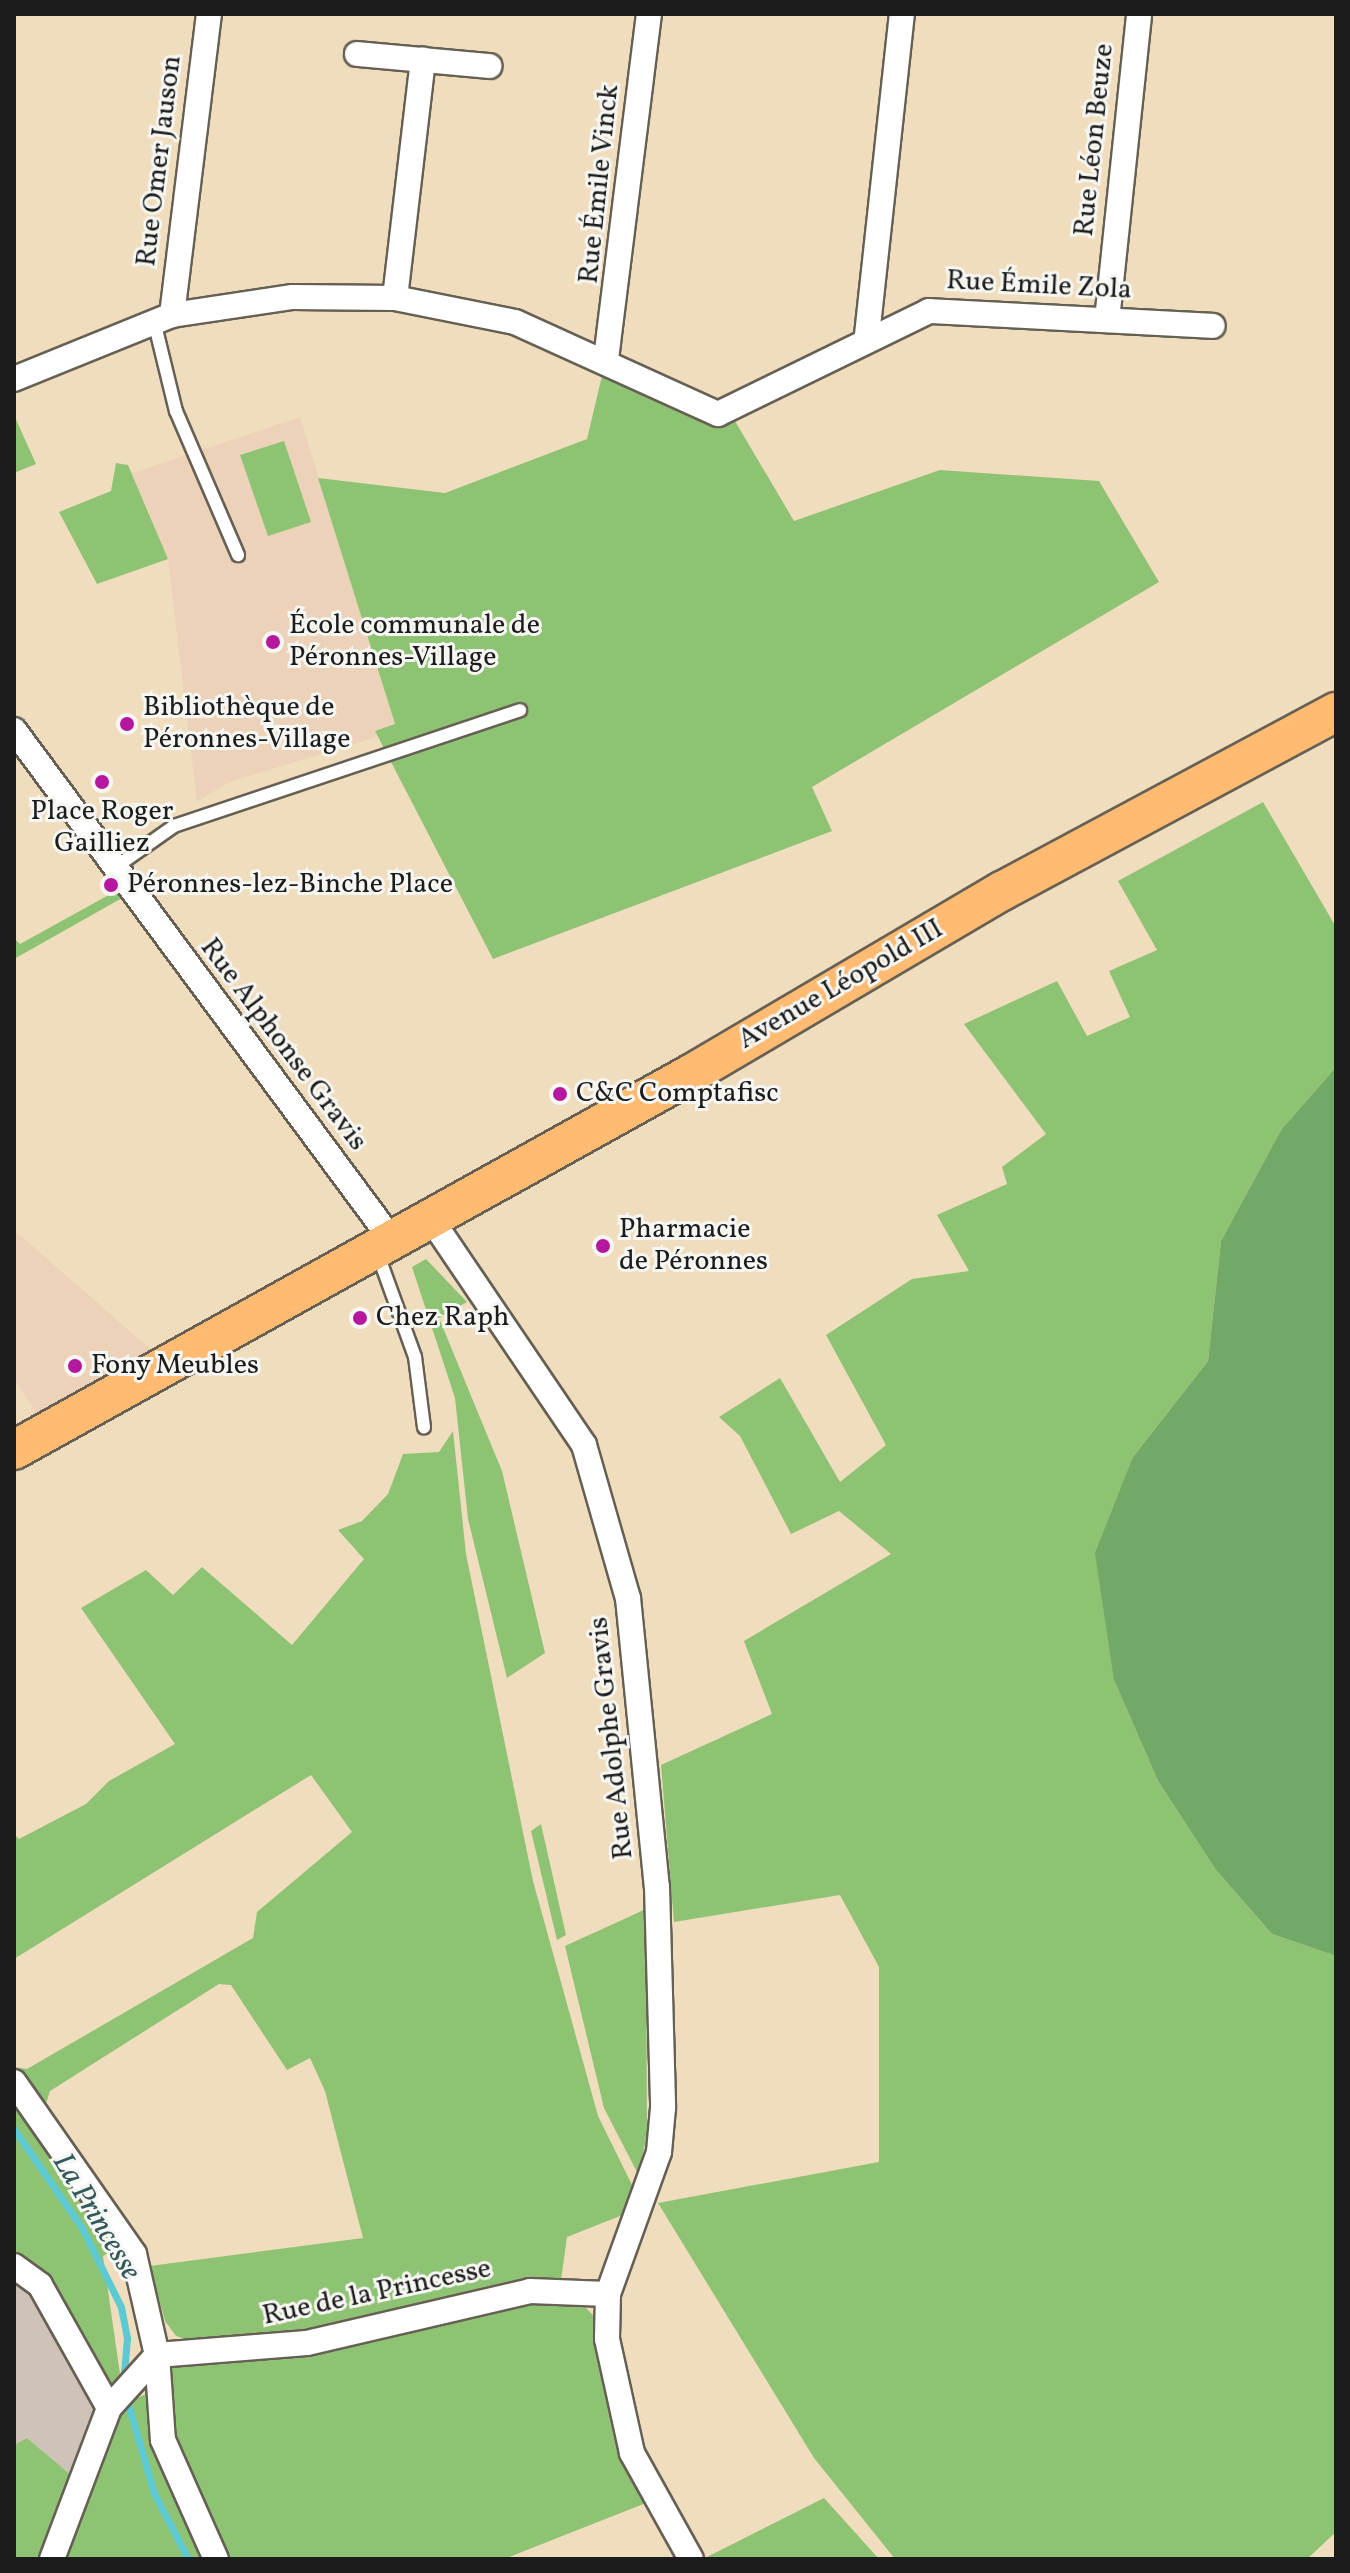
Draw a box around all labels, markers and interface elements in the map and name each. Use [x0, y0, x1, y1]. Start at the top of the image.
street label: Rue Léon Beuze [1068, 42, 1122, 238]
street label: Rue Omer Jauson [130, 54, 190, 268]
street label: Rue Émile Vinck [573, 82, 627, 286]
street label: Rue Émile Zola [945, 264, 1133, 308]
place label: École communale de Péronnes-Village [289, 609, 540, 675]
marker: École communale de Péronnes-Village [264, 633, 282, 651]
place label: Bibliothèque de Péronnes-Village [143, 691, 350, 757]
marker: Bibliothèque de Péronnes-Village [118, 715, 136, 733]
marker: Place Roger Gailliez [93, 773, 111, 791]
place label: Place Roger Gailliez [31, 795, 173, 861]
place label: Péronnes-lez-Binche Place [127, 868, 453, 902]
marker: Péronnes-lez-Binche Place [102, 876, 120, 894]
street label: Avenue Léopold III [732, 913, 950, 1057]
street label: Rue Alphonse Gravis [192, 932, 374, 1158]
place label: C&C Comptafisc [576, 1077, 779, 1111]
marker: C&C Comptafisc [551, 1085, 569, 1103]
place label: Pharmacie de Péronnes [619, 1213, 768, 1279]
marker: Pharmacie de Péronnes [594, 1237, 612, 1255]
place label: Chez Raph [376, 1301, 509, 1335]
marker: Chez Raph [351, 1309, 369, 1327]
place label: Fony Meubles [91, 1349, 260, 1383]
marker: Fony Meubles [66, 1357, 84, 1375]
street label: Rue Adolphe Gravis [583, 1615, 641, 1861]
water label: La Princesse [44, 2147, 148, 2287]
street label: Rue de la Princesse [260, 2252, 494, 2334]

